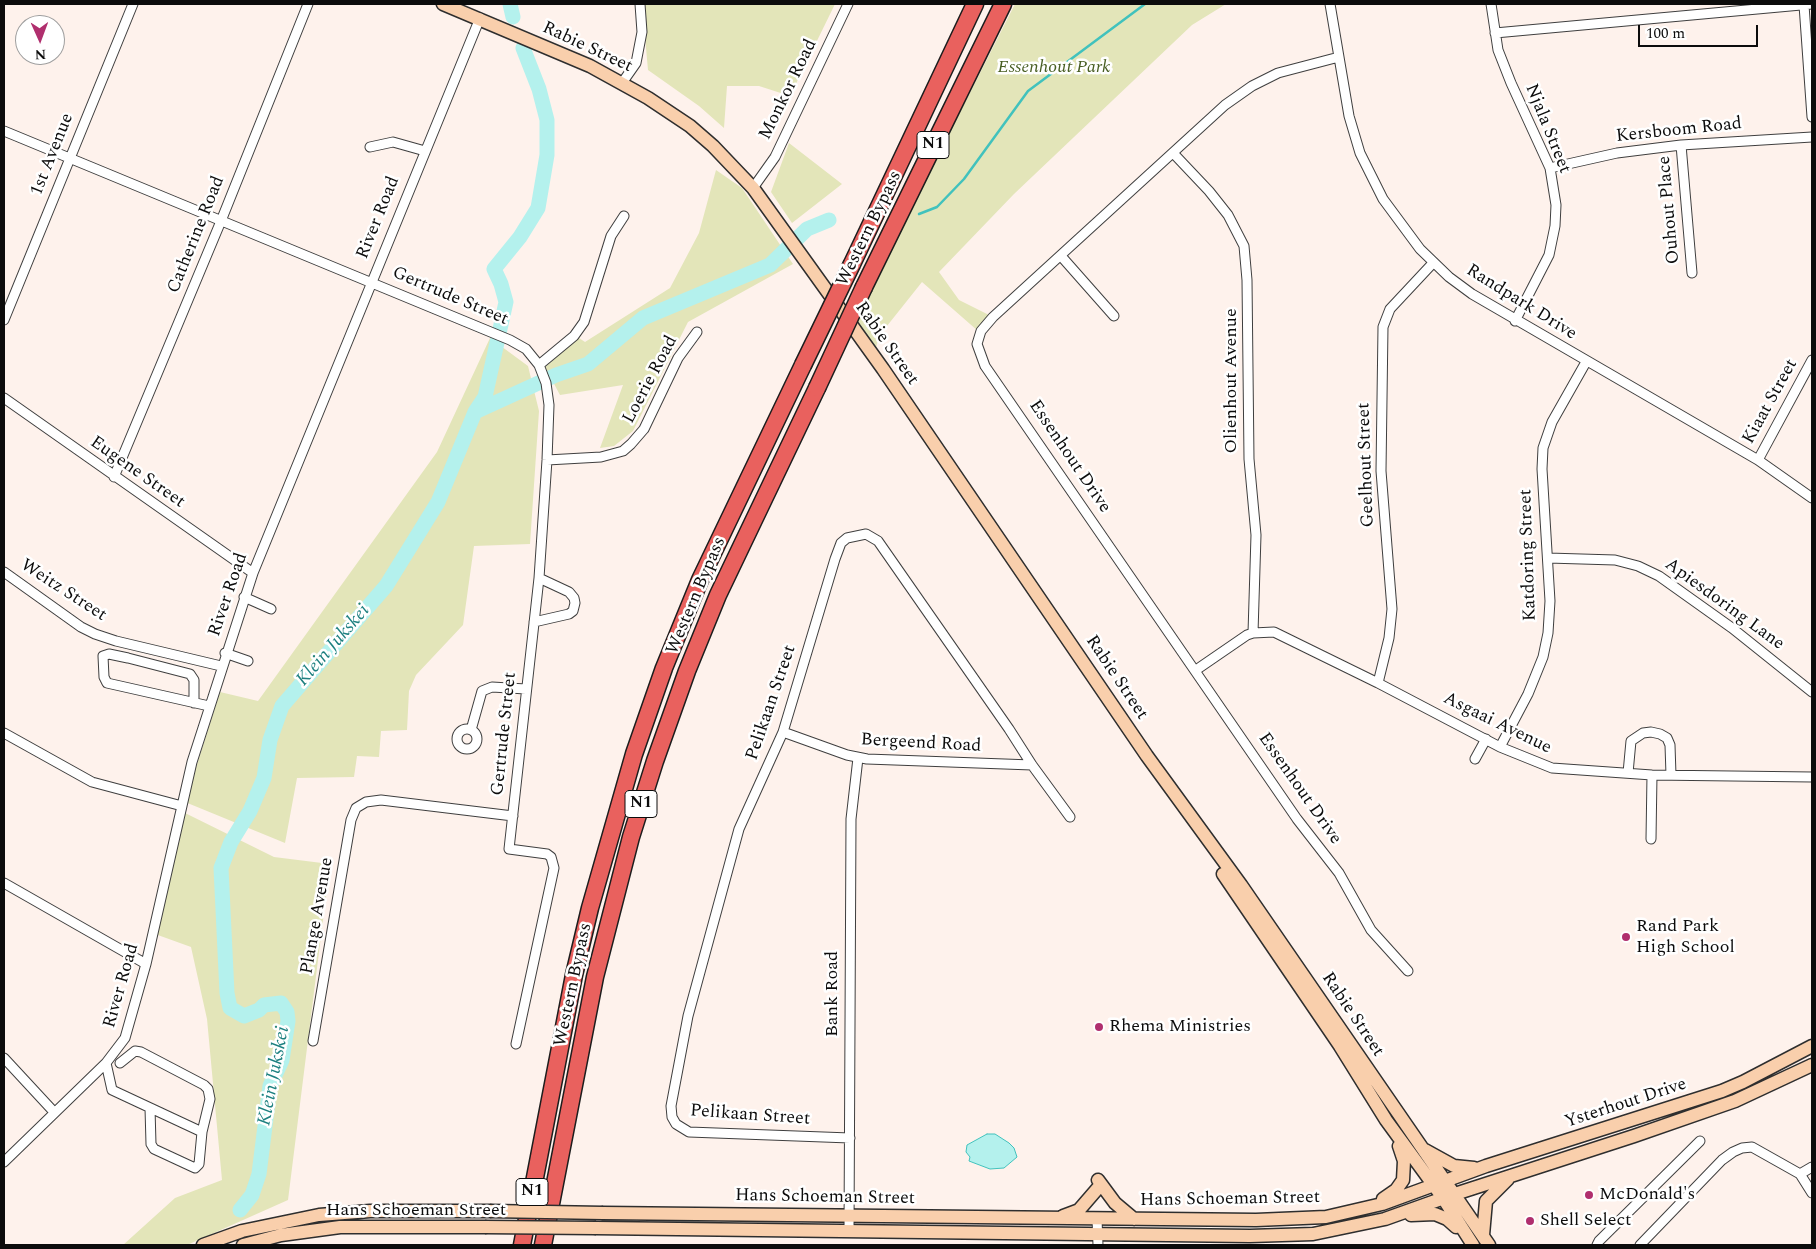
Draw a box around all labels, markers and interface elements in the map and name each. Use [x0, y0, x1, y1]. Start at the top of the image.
north arrow [15, 15, 65, 65]
scale bar [1641, 15, 1761, 47]
street label: Rabie Street [539, 18, 635, 78]
text: 100 m [1646, 22, 1685, 45]
street label: Monkor Road [755, 36, 823, 144]
text: N [34, 44, 47, 65]
park label: Essenhout Park [997, 57, 1111, 79]
street label: Njala Street [1519, 81, 1575, 177]
street label: 1st Avenue [27, 111, 79, 199]
street label: Kersboom Road [1615, 114, 1743, 148]
road number: N1 [917, 132, 949, 158]
street label: Ouhout Place [1655, 155, 1685, 265]
street label: Western Bypass [833, 168, 907, 290]
street label: Catherine Road [164, 173, 230, 297]
street label: River Road [353, 174, 405, 262]
street label: Randpark Drive [1462, 260, 1580, 346]
street label: Gertrude Street [389, 263, 511, 331]
street label: Rabie Street [849, 298, 923, 390]
street label: Olienhout Avenue [1221, 308, 1243, 454]
street label: Loerie Road [619, 332, 683, 428]
street label: Kiaat Street [1739, 356, 1803, 448]
street label: Essenhout Drive [1023, 396, 1115, 518]
street label: Geelhout Street [1354, 402, 1380, 528]
street label: Eugene Street [85, 432, 189, 514]
street label: Katdoring Street [1516, 489, 1542, 621]
street label: Western Bypass [662, 534, 732, 658]
street label: River Road [205, 550, 253, 640]
street label: Apiesdoring Lane [1660, 554, 1788, 656]
street label: Weitz Street [16, 555, 110, 627]
water label: Klein Jukskei [292, 601, 376, 691]
street label: Rabie Street [1080, 632, 1152, 724]
street label: Pelikaan Street [742, 643, 802, 763]
street label: Gertrude Street [488, 671, 522, 797]
street label: Asgaai Avenue [1439, 688, 1555, 760]
street label: Essenhout Drive [1252, 729, 1346, 849]
street label: Bergeend Road [860, 730, 982, 758]
road number: N1 [625, 791, 657, 818]
street label: Plange Avenue [297, 856, 339, 976]
place label: Rand Park High School [1636, 916, 1735, 959]
street label: Western Bypass [550, 921, 598, 1049]
marker: Rand Park High School [1620, 931, 1632, 943]
street label: River Road [100, 941, 144, 1031]
street label: Bank Road [822, 951, 844, 1037]
street label: Rabie Street [1316, 969, 1388, 1061]
place label: Rhema Ministries [1109, 1016, 1251, 1038]
marker: Rhema Ministries [1093, 1021, 1105, 1033]
water label: Klein Jukskei [254, 1024, 296, 1128]
street label: Ysterhout Drive [1562, 1074, 1690, 1134]
street label: Pelikaan Street [689, 1101, 811, 1131]
road number: N1 [516, 1178, 548, 1206]
place label: McDonald's [1599, 1184, 1695, 1206]
street label: Hans Schoeman Street [735, 1186, 915, 1210]
street label: Hans Schoeman Street [1140, 1188, 1320, 1212]
marker: McDonald's [1583, 1189, 1595, 1201]
street label: Hans Schoeman Street [326, 1200, 506, 1222]
place label: Shell Select [1540, 1210, 1631, 1232]
marker: Shell Select [1524, 1215, 1536, 1227]

